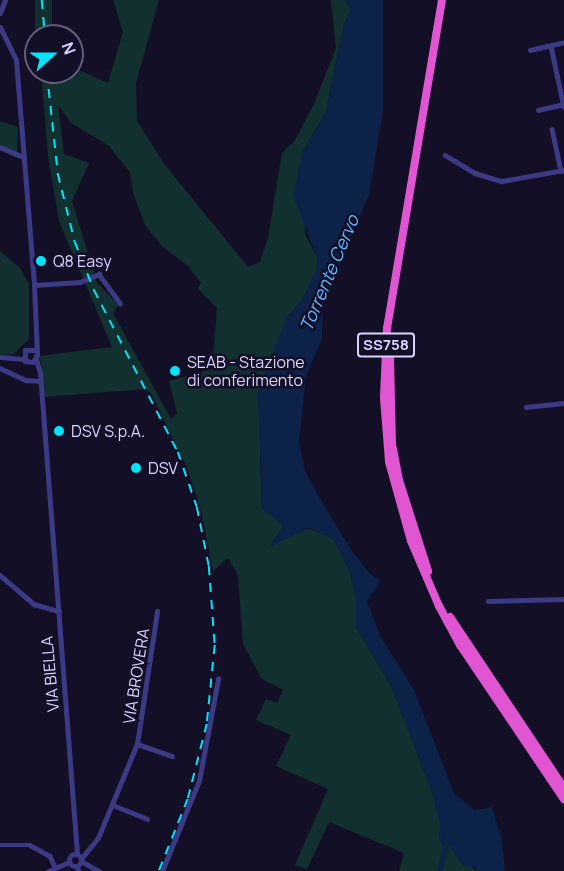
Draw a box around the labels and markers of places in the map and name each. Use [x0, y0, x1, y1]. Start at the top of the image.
place label: Q8 Easy [53, 251, 112, 271]
marker: Q8 Easy [34, 254, 48, 268]
place label: SEAB - Stazione di conferimento [187, 352, 305, 390]
marker: SEAB - Stazione di conferimento [168, 364, 182, 378]
place label: DSV S.p.A. [71, 421, 145, 441]
marker: DSV S.p.A. [52, 424, 66, 438]
place label: DSV [148, 458, 178, 478]
marker: DSV [129, 461, 143, 475]

